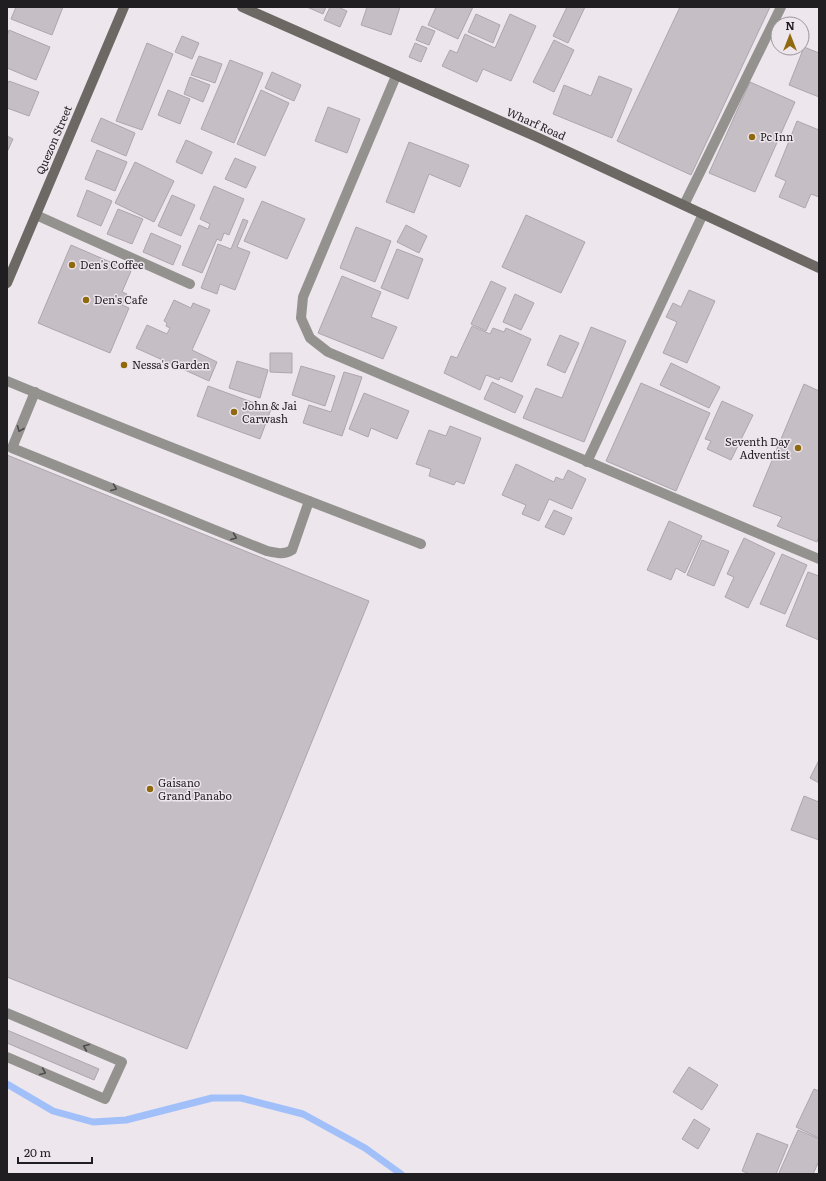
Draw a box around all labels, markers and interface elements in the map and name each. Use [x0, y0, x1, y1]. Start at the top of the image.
north arrow [770, 16, 810, 56]
text: N [785, 17, 795, 33]
street label: Quezon Street [31, 102, 75, 177]
street label: Wharf Road [504, 103, 569, 143]
place label: Pc Inn [760, 128, 793, 144]
marker: Pc Inn [747, 132, 757, 142]
place label: Den's Coffee [80, 256, 144, 272]
marker: Den's Coffee [67, 260, 77, 270]
place label: Den's Cafe [94, 291, 148, 307]
marker: Den's Cafe [81, 295, 91, 305]
place label: Nessa's Garden [132, 356, 210, 372]
marker: Nessa's Garden [119, 360, 129, 370]
place label: John & Jai Carwash [242, 397, 297, 426]
marker: John & Jai Carwash [229, 407, 239, 417]
one-way arrow [17, 424, 25, 432]
place label: Seventh Day Adventist [725, 433, 791, 462]
marker: Seventh Day Adventist [793, 443, 803, 453]
one-way arrow [110, 484, 117, 492]
one-way arrow [231, 533, 238, 541]
place label: Gaisano Grand Panabo [158, 774, 232, 803]
marker: Gaisano Grand Panabo [145, 784, 155, 794]
one-way arrow [82, 1044, 90, 1052]
one-way arrow [38, 1067, 46, 1075]
scale bar [18, 1139, 92, 1165]
text: 20 m [24, 1143, 51, 1161]

